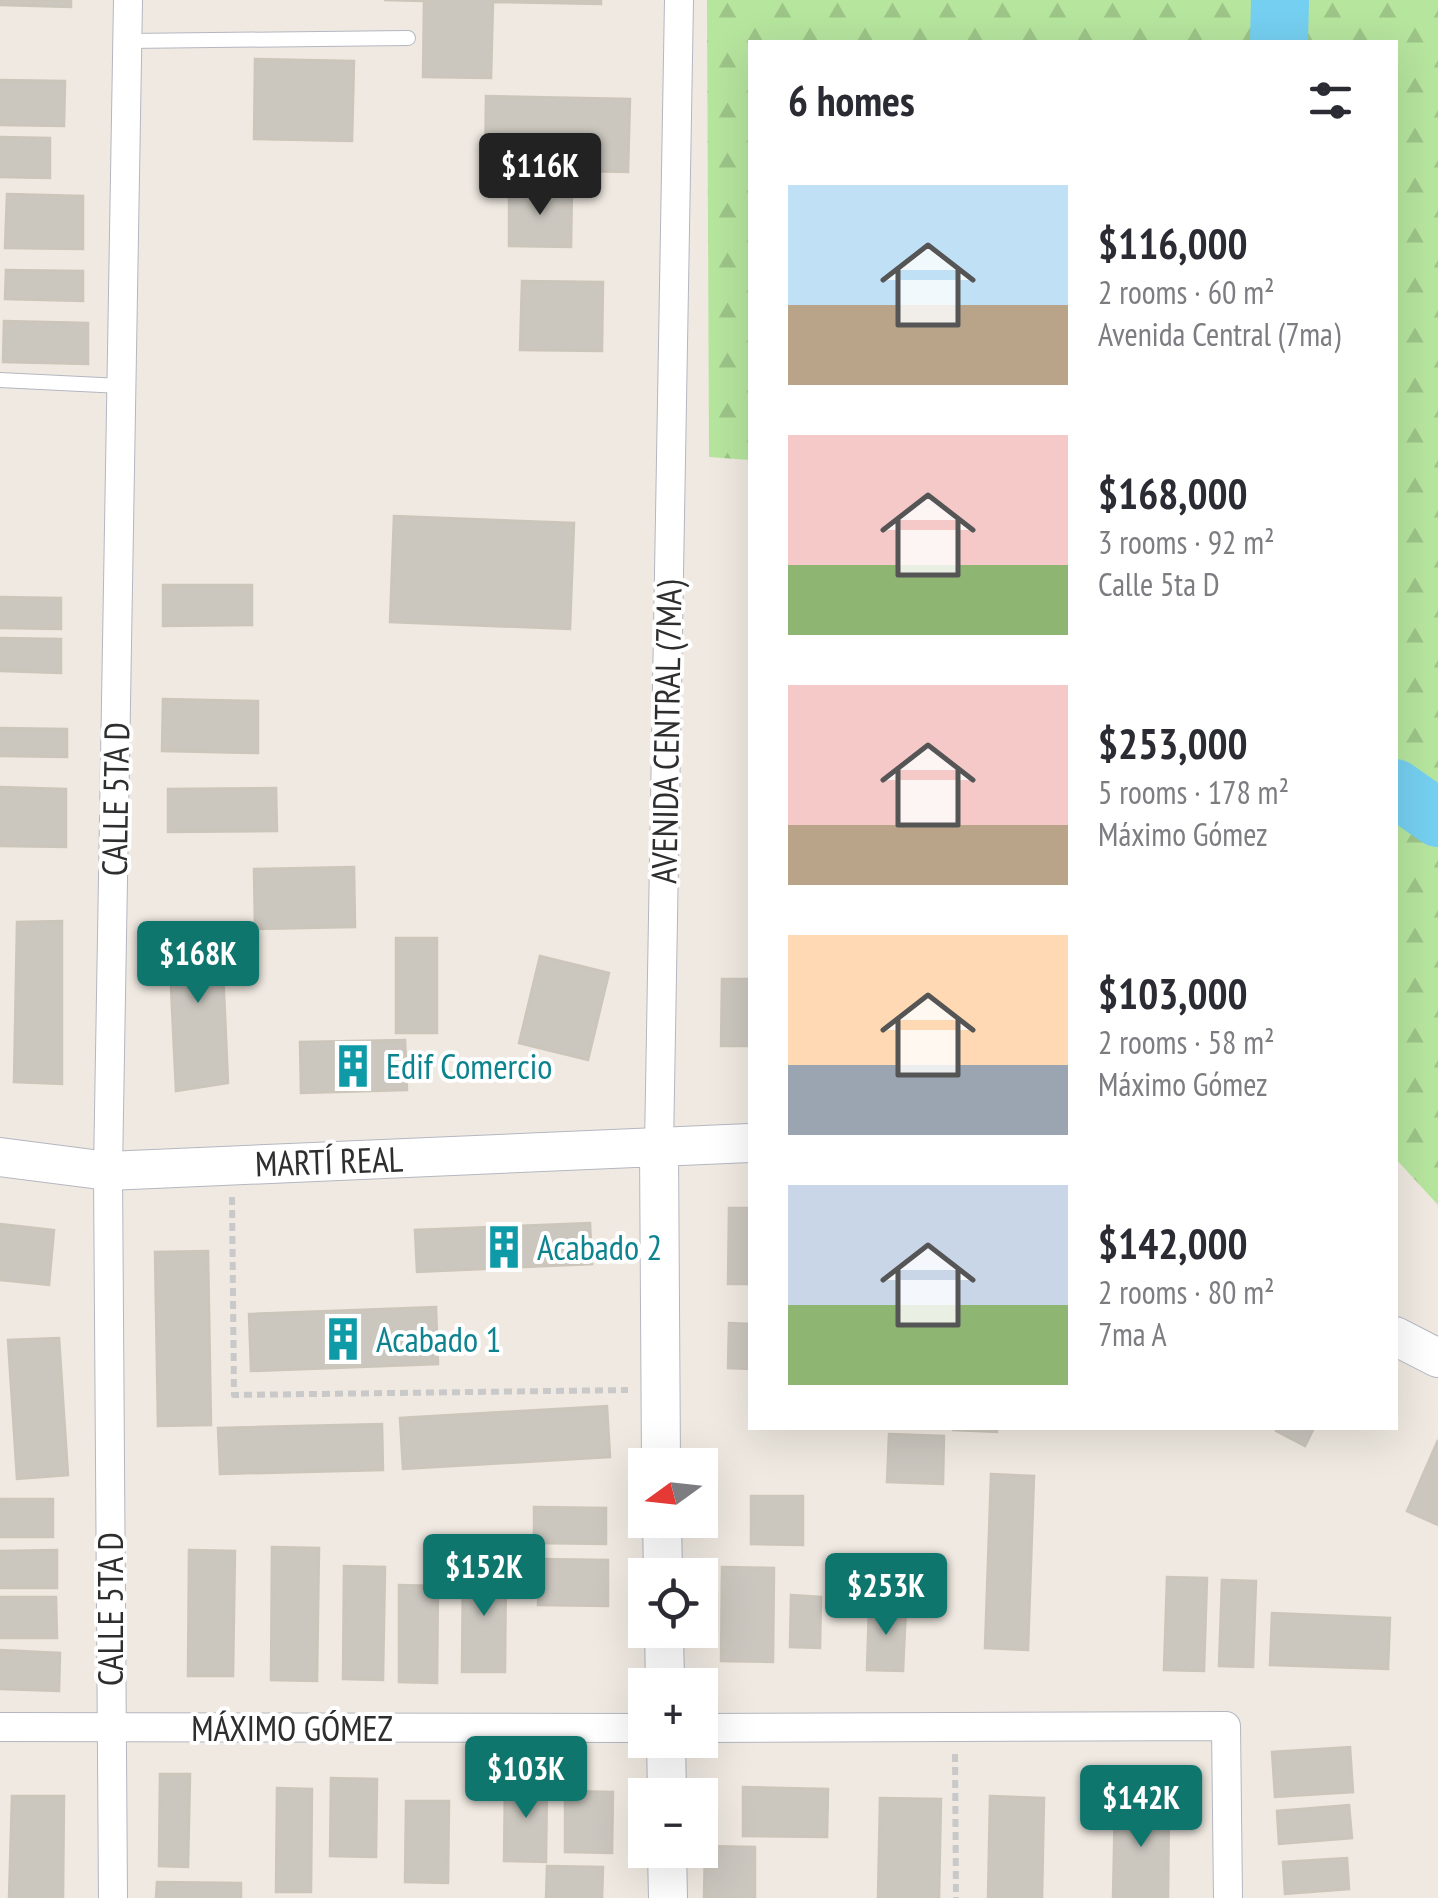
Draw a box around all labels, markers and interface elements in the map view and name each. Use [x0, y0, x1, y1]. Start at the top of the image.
text: 6 homes [788, 73, 915, 128]
icon: filters [1303, 73, 1358, 128]
pin: $116K [470, 133, 610, 218]
text: $116K [501, 144, 579, 186]
text: $116,000 [1098, 216, 1248, 271]
icon: home [868, 225, 988, 345]
text: 2 rooms · 60 m² [1098, 271, 1275, 313]
text: Avenida Central (7ma) [1098, 313, 1340, 355]
text: $168,000 [1098, 466, 1248, 521]
icon: home [868, 475, 988, 595]
text: 3 rooms · 92 m² [1098, 521, 1275, 563]
text: Calle 5ta D [1098, 563, 1220, 605]
street label: AVENIDA CENTRAL (7MA) [640, 579, 692, 884]
text: $253,000 [1098, 716, 1248, 771]
street label: CALLE 5TA D [91, 722, 139, 876]
icon: home [868, 725, 988, 845]
text: 5 rooms · 178 m² [1098, 771, 1289, 813]
text: Máximo Gómez [1098, 813, 1268, 855]
pin: $168K [128, 921, 268, 1006]
text: $168K [159, 932, 237, 974]
text: $103,000 [1098, 966, 1248, 1021]
icon: home [868, 975, 988, 1095]
text: 2 rooms · 58 m² [1098, 1021, 1275, 1063]
building icon: Edif Comercio [329, 1042, 377, 1090]
place label: Edif Comercio [386, 1043, 552, 1089]
text: Máximo Gómez [1098, 1063, 1268, 1105]
street label: MARTÍ REAL [254, 1135, 404, 1187]
text: $142,000 [1098, 1216, 1248, 1271]
building icon: Acabado 2 [480, 1223, 528, 1271]
place label: Acabado 2 [537, 1224, 662, 1270]
icon: home [868, 1225, 988, 1345]
text: 2 rooms · 80 m² [1098, 1271, 1275, 1313]
text: 7ma A [1098, 1313, 1167, 1355]
building icon: Acabado 1 [319, 1315, 367, 1363]
place label: Acabado 1 [376, 1316, 501, 1362]
north arrow [628, 1448, 718, 1538]
map controls [628, 1448, 718, 1868]
street label: CALLE 5TA D [87, 1532, 133, 1686]
pin: $152K [414, 1534, 554, 1619]
text: $152K [445, 1545, 523, 1587]
pin: $253K [816, 1553, 956, 1638]
button: locate [628, 1558, 718, 1648]
text: $253K [847, 1564, 925, 1606]
button: + [628, 1668, 718, 1758]
street label: MÁXIMO GÓMEZ [191, 1705, 393, 1751]
pin: $103K [456, 1736, 596, 1821]
text: $103K [487, 1747, 565, 1789]
pin: $142K [1071, 1765, 1211, 1850]
text: $142K [1102, 1776, 1180, 1818]
button: − [628, 1778, 718, 1868]

